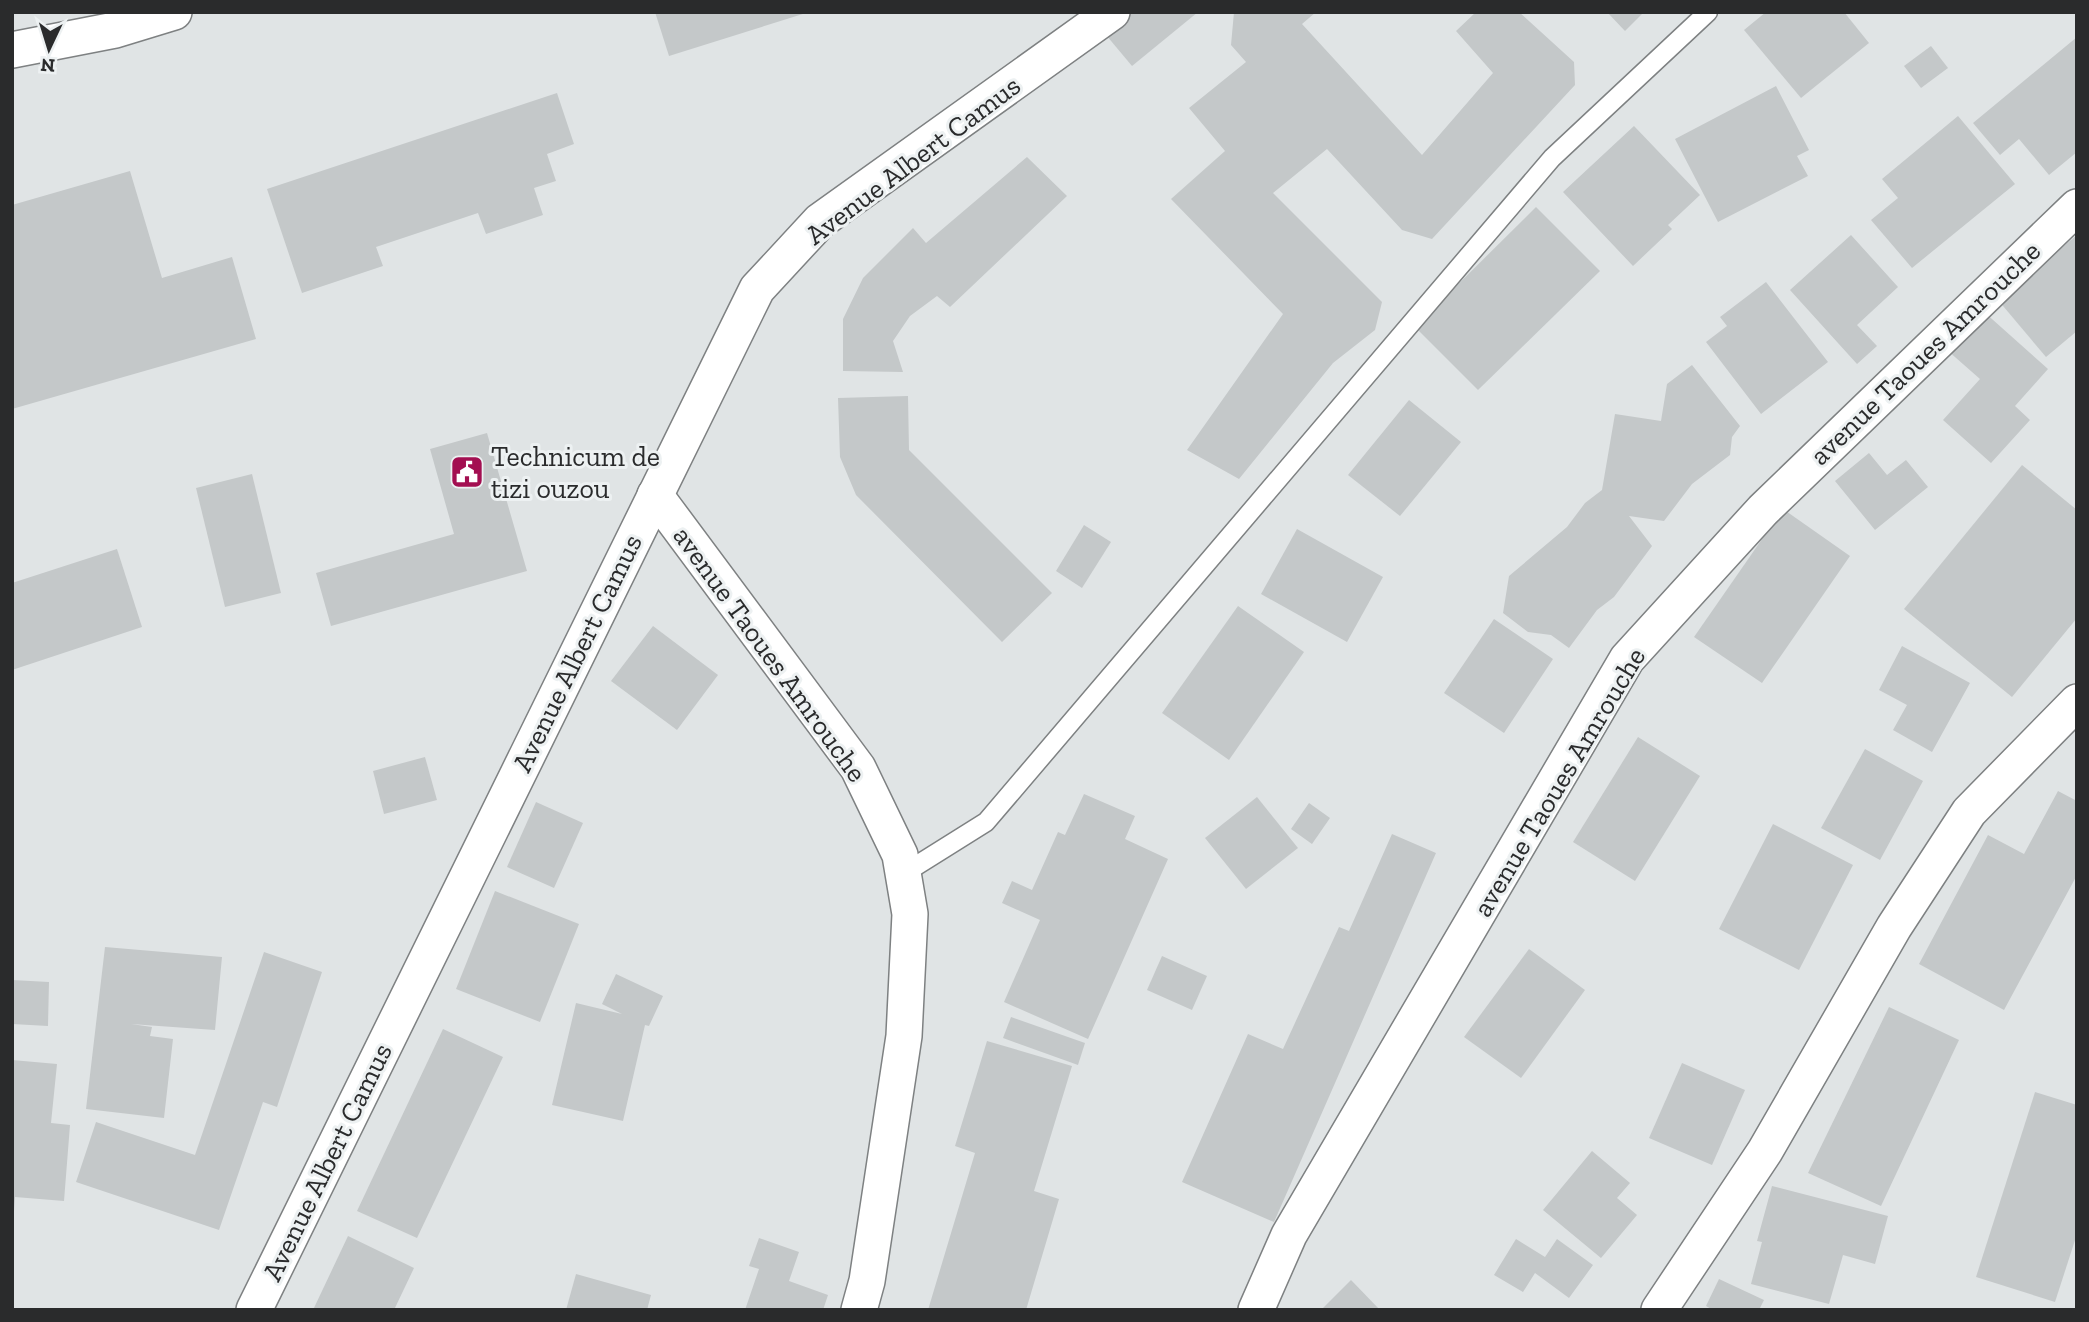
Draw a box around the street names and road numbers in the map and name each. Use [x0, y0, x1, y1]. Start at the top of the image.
street label: Avenue Albert Camus [799, 69, 1027, 251]
street label: avenue Taoues Amrouche [1803, 234, 2047, 472]
street label: avenue Taoues Amrouche [666, 520, 874, 788]
street label: Avenue Albert Camus [505, 529, 649, 777]
street label: avenue Taoues Amrouche [1466, 642, 1652, 922]
street label: Avenue Albert Camus [255, 1038, 399, 1286]

